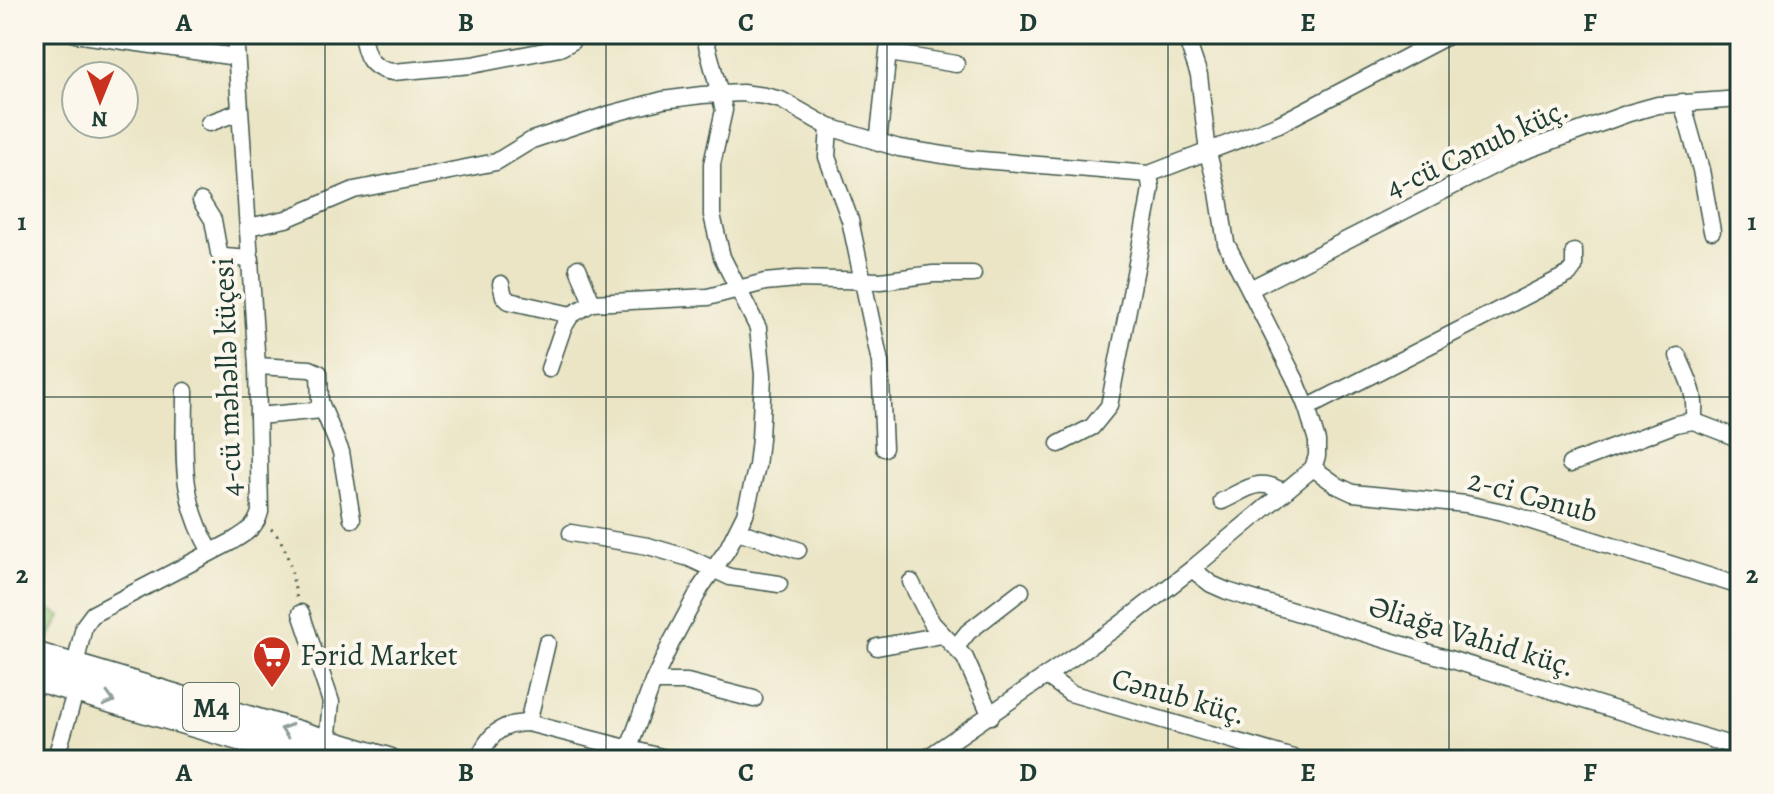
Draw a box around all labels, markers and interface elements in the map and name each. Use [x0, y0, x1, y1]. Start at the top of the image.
text: A [175, 5, 193, 40]
text: B [458, 5, 474, 40]
text: C [738, 5, 754, 40]
text: D [1019, 5, 1037, 40]
text: E [1300, 5, 1316, 40]
text: F [1583, 5, 1597, 40]
north arrow [60, 60, 140, 140]
street label: 4-cü Cənub küç. [1379, 88, 1575, 208]
text: N [91, 104, 108, 134]
text: 1 [17, 204, 27, 239]
text: 1 [1747, 204, 1757, 239]
street label: 4-cü məhəllə küçesi [203, 257, 251, 497]
street label: 2-ci Cənub [1464, 460, 1602, 532]
text: 2 [16, 557, 29, 592]
text: 2 [1746, 557, 1759, 592]
street label: Əliağa Vahid küç. [1364, 586, 1580, 686]
supermarket icon: Fərid Market [251, 634, 293, 689]
place label: Fərid Market [300, 635, 458, 675]
street label: Cənub küç. [1107, 658, 1251, 734]
road number: M4 [183, 683, 239, 731]
one-way arrow [101, 691, 115, 707]
one-way arrow [280, 723, 293, 739]
text: A [175, 755, 193, 790]
text: B [458, 755, 474, 790]
text: C [738, 755, 754, 790]
text: D [1019, 755, 1037, 790]
text: E [1300, 755, 1316, 790]
text: F [1583, 755, 1597, 790]

